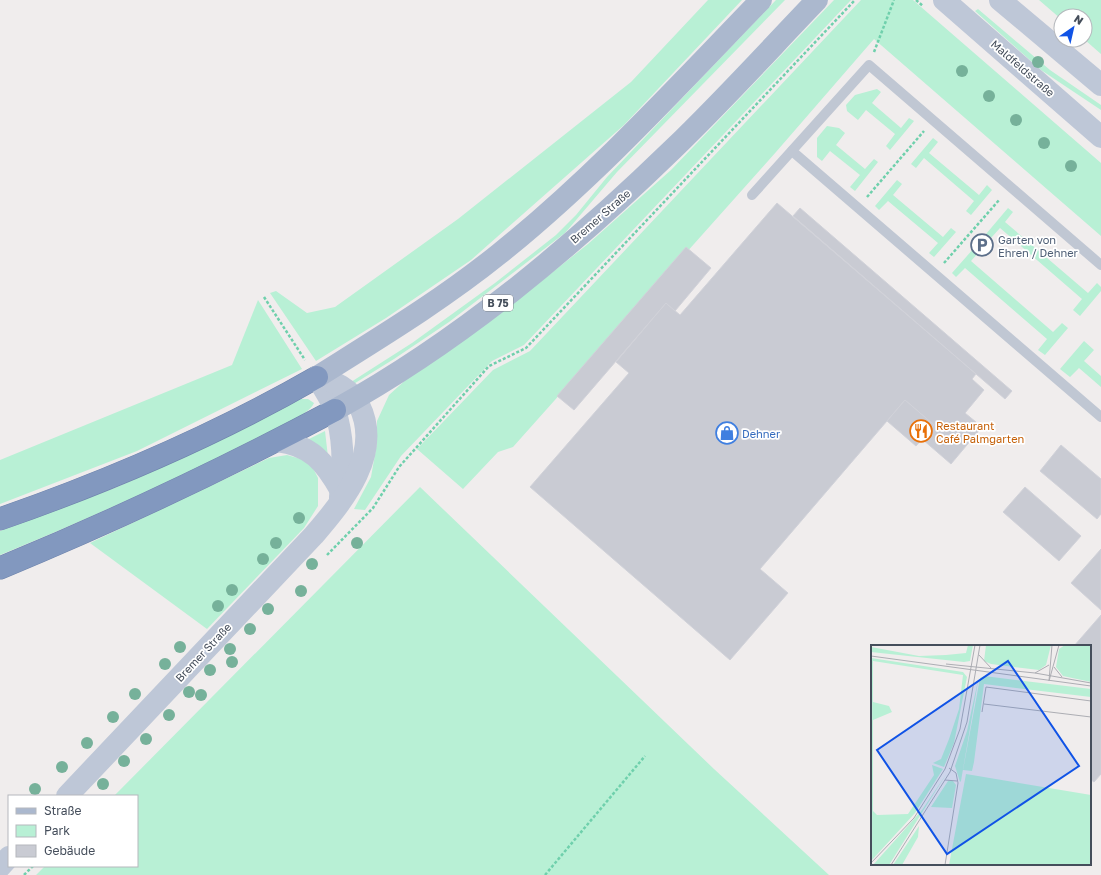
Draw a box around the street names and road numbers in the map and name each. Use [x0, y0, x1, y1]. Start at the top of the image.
street label: Maldfeldstraße [989, 37, 1057, 99]
street label: Bremer Straße [567, 186, 633, 246]
road number: B 75 [483, 295, 513, 311]
street label: Bremer Straße [173, 620, 233, 684]

